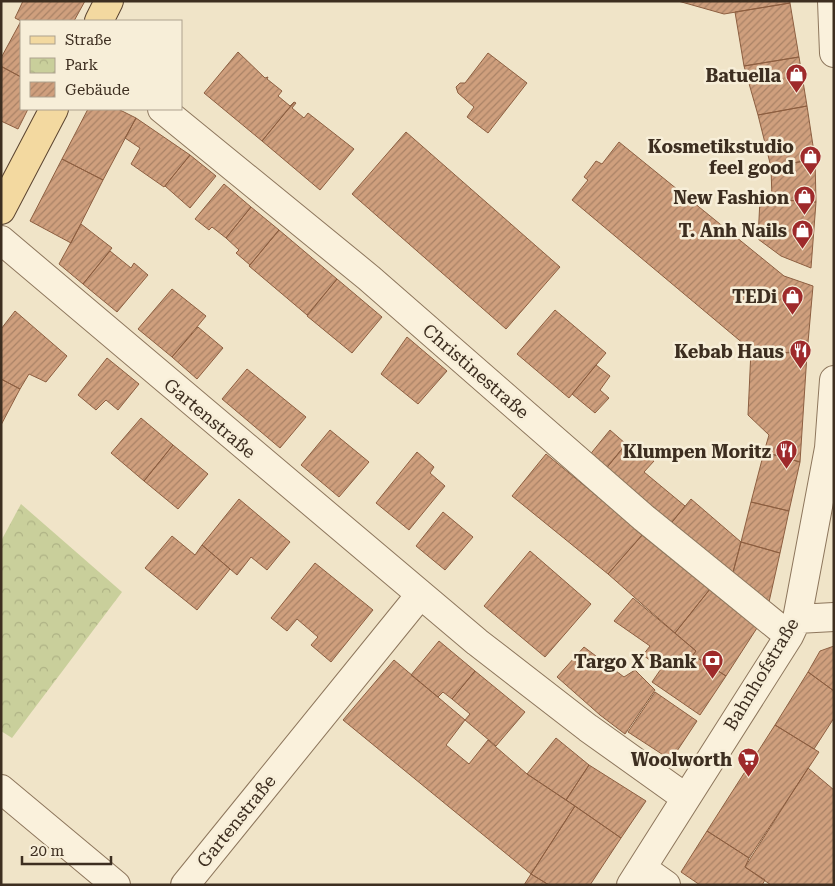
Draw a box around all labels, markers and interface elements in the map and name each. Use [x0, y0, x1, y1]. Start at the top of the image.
legend [20, 20, 182, 110]
text: Straße [65, 31, 112, 49]
text: Park [65, 56, 99, 74]
shop icon: Batuella [785, 63, 809, 94]
place label: Batuella [705, 65, 781, 86]
text: Gebäude [65, 81, 130, 99]
place label: Kosmetikstudio feel good [648, 136, 794, 178]
shop icon: Kosmetikstudio feel good [798, 144, 822, 175]
shop icon: New Fashion [793, 185, 817, 216]
place label: New Fashion [673, 187, 789, 208]
shop icon: T. Anh Nails [791, 218, 815, 249]
place label: T. Anh Nails [679, 220, 787, 241]
shop icon: TEDi [781, 284, 805, 315]
place label: TEDi [732, 286, 777, 307]
street label: Christinestraße [419, 319, 533, 423]
restaurant icon: Kebab Haus [788, 339, 812, 370]
place label: Kebab Haus [674, 341, 784, 362]
street label: Gartenstraße [160, 374, 260, 462]
restaurant icon: Klumpen Moritz [775, 439, 799, 470]
place label: Klumpen Moritz [623, 441, 771, 462]
street label: Bahnhofstraße [719, 614, 803, 734]
bank icon: Targo X Bank [701, 649, 725, 680]
place label: Targo X Bank [574, 651, 698, 672]
supermarket icon: Woolworth [736, 747, 760, 778]
place label: Woolworth [631, 749, 732, 770]
street label: Gartenstraße [192, 770, 280, 872]
scale bar [22, 834, 111, 866]
text: 20 m [30, 842, 65, 860]

